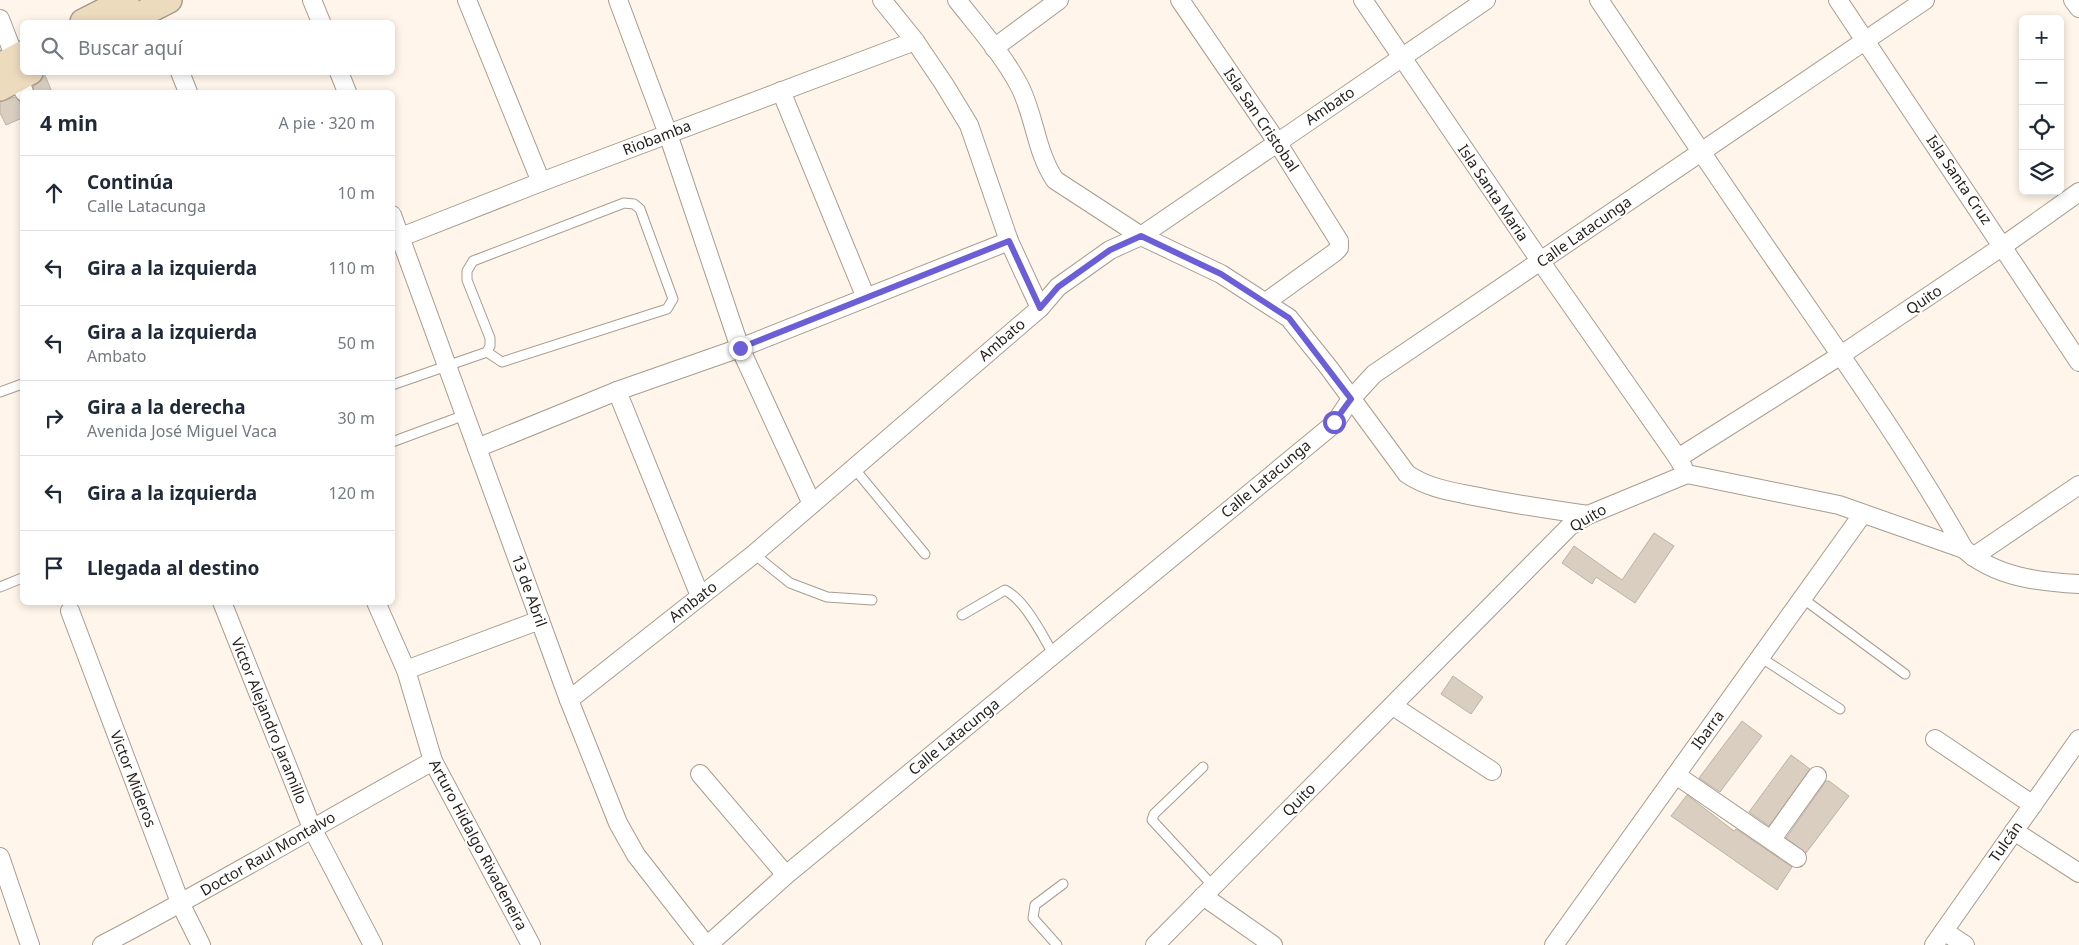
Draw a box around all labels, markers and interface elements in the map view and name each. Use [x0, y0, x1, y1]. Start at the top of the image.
map controls [2019, 15, 2064, 195]
button: + [2019, 15, 2064, 60]
search box [20, 20, 395, 75]
icon: search [38, 34, 66, 62]
text: Buscar aquí [78, 35, 183, 61]
button: − [2019, 60, 2064, 105]
street label: Isla San Cristobal [1220, 64, 1304, 175]
street label: Ambato [1301, 81, 1358, 129]
button: locate [2019, 105, 2064, 150]
text: 4 min [40, 109, 98, 137]
text: A pie · 320 m [278, 112, 375, 134]
street label: Riobamba [620, 115, 694, 159]
street label: Isla Santa Cruz [1922, 131, 1997, 228]
street label: Isla Santa Maria [1454, 140, 1534, 245]
button: layers [2019, 150, 2064, 195]
text: Continúa [87, 169, 173, 195]
icon: ahead [40, 179, 68, 207]
text: 10 m [338, 182, 375, 204]
street label: Calle Latacunga [1532, 191, 1635, 271]
text: Calle Latacunga [87, 195, 206, 217]
icon: left [40, 254, 68, 282]
text: Gira a la izquierda [87, 255, 257, 281]
text: 110 m [328, 257, 375, 279]
street label: Quito [1902, 280, 1945, 318]
street label: Ambato [974, 313, 1029, 365]
text: Gira a la izquierda [87, 319, 257, 345]
icon: left [40, 329, 68, 357]
text: 50 m [338, 332, 375, 354]
route end [729, 337, 752, 360]
text: Ambato [87, 345, 146, 367]
text: Gira a la derecha [87, 394, 246, 420]
icon: right [40, 404, 68, 432]
text: 30 m [338, 407, 375, 429]
route start [1323, 411, 1346, 434]
text: Avenida José Miguel Vaca [87, 420, 277, 442]
street label: Calle Latacunga [1216, 435, 1314, 522]
icon: left [40, 479, 68, 507]
text: Gira a la izquierda [87, 480, 257, 506]
text: 120 m [328, 482, 375, 504]
street label: Quito [1565, 499, 1610, 536]
street label: 13 de Abril [508, 552, 552, 630]
icon: arrive [40, 554, 68, 582]
text: Llegada al destino [87, 555, 259, 581]
street label: Ambato [664, 576, 721, 626]
street label: Victor Alejandro Jaramillo [227, 634, 312, 807]
street label: Calle Latacunga [904, 693, 1003, 779]
street label: Ibarra [1686, 706, 1728, 753]
street label: Victor Mideros [106, 727, 162, 830]
street label: Arturo Hidalgo Rivadeneira [425, 756, 533, 933]
street label: Quito [1277, 778, 1319, 820]
street label: Doctor Raul Montalvo [196, 806, 339, 900]
street label: Tulcán [1984, 817, 2026, 866]

